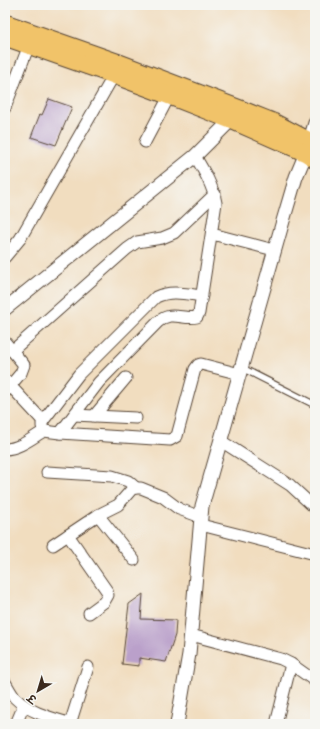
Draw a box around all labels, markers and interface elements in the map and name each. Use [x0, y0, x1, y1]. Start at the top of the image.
north arrow [18, 671, 58, 711]
text: उ [22, 688, 42, 709]

